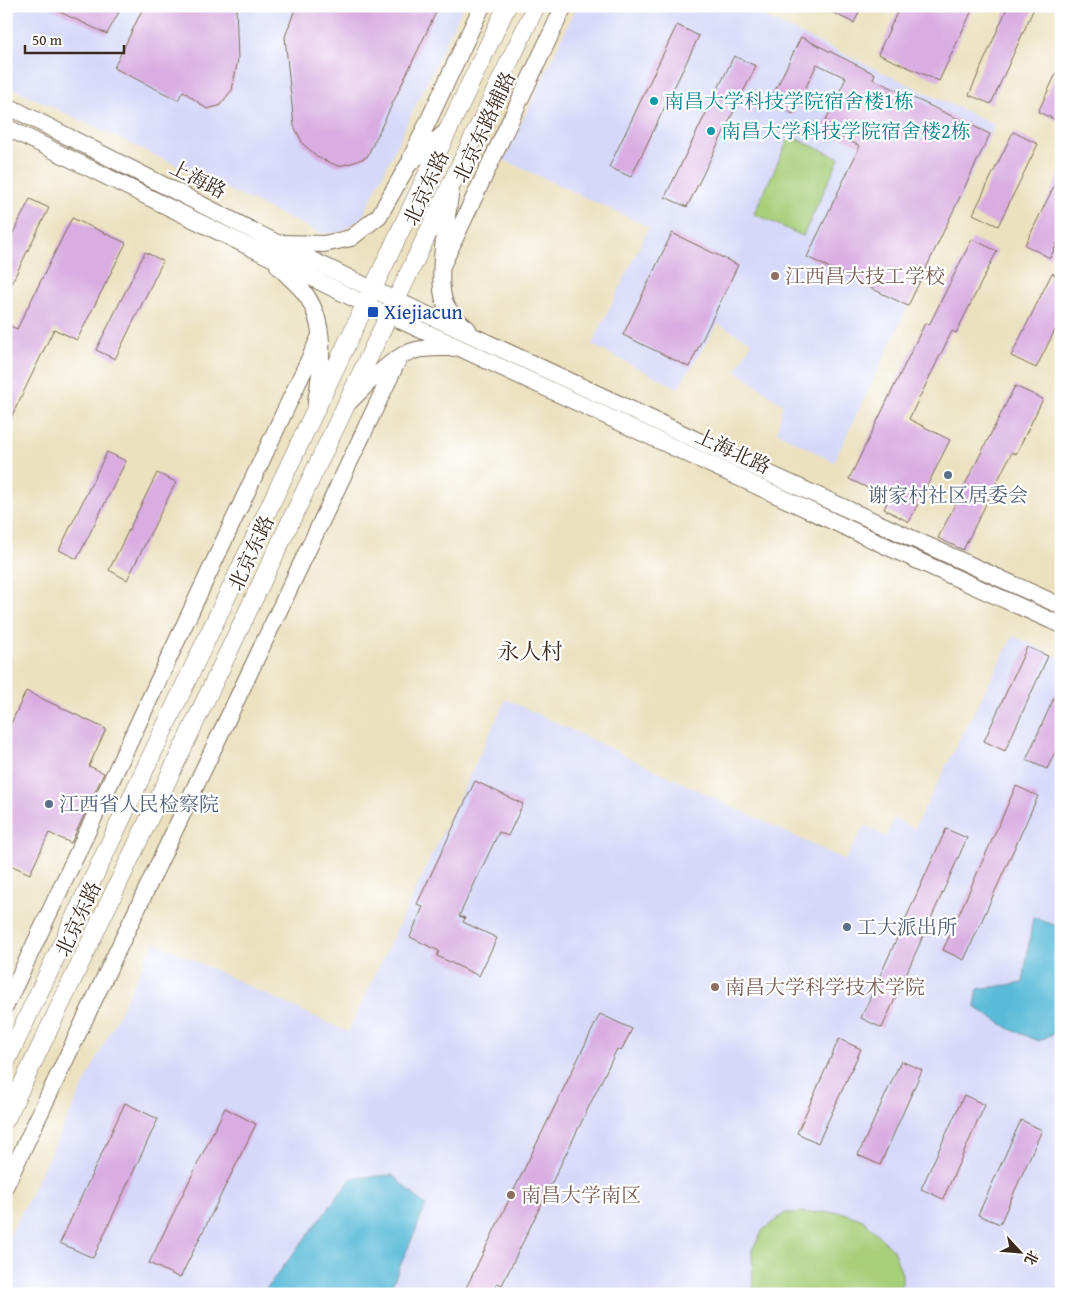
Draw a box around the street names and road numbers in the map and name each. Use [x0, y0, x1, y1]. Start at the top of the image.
street label: 北京东路辅路 [445, 66, 522, 187]
street label: 北京东路 [396, 145, 456, 230]
street label: 上海路 [165, 152, 232, 205]
street label: 上海北路 [691, 421, 776, 481]
street label: 北京东路 [221, 510, 281, 595]
street label: 北京东路 [48, 876, 108, 961]

